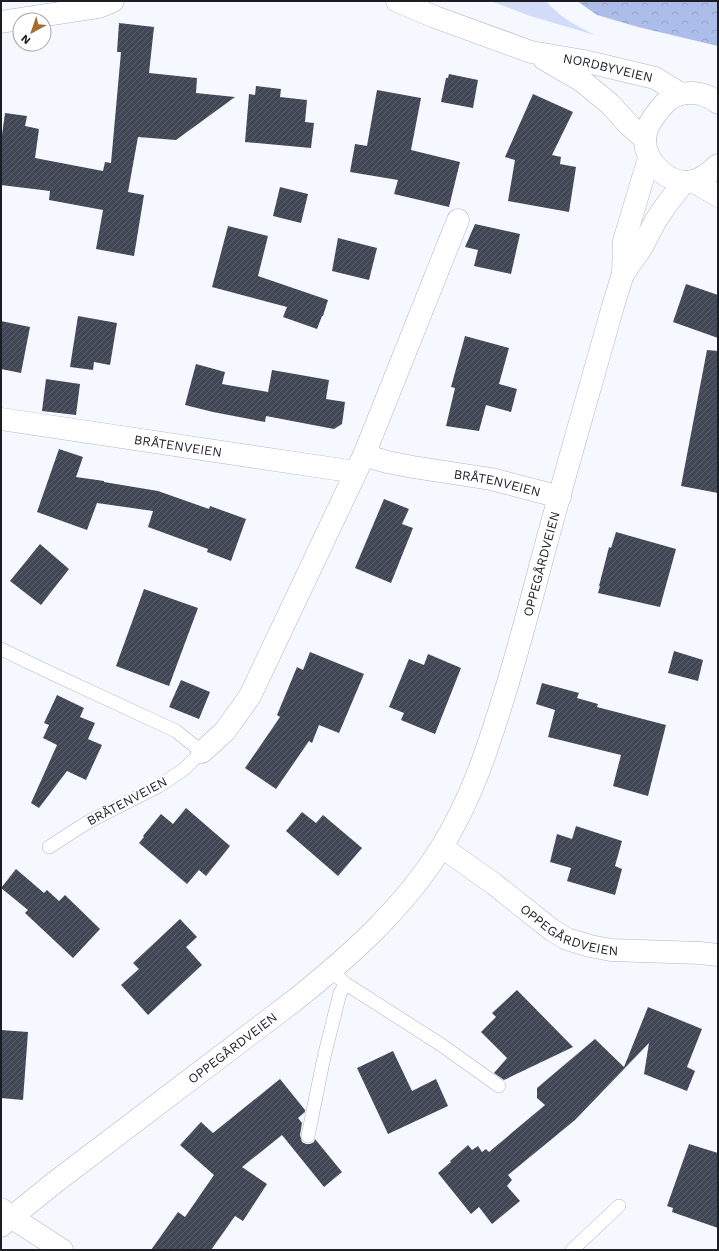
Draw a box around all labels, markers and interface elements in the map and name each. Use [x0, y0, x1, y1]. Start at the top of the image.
north arrow [12, 12, 52, 52]
text: N [19, 32, 33, 47]
street label: NORDBYVEIEN [562, 50, 654, 85]
street label: BRÅTENVEIEN [133, 431, 223, 459]
street label: BRÅTENVEIEN [453, 466, 542, 499]
street label: OPPEGÅRDVEIEN [520, 510, 562, 618]
street label: BRÅTENVEIEN [84, 774, 170, 828]
street label: OPPEGÅRDVEIEN [518, 901, 618, 958]
street label: OPPEGÅRDVEIEN [185, 1009, 280, 1086]

